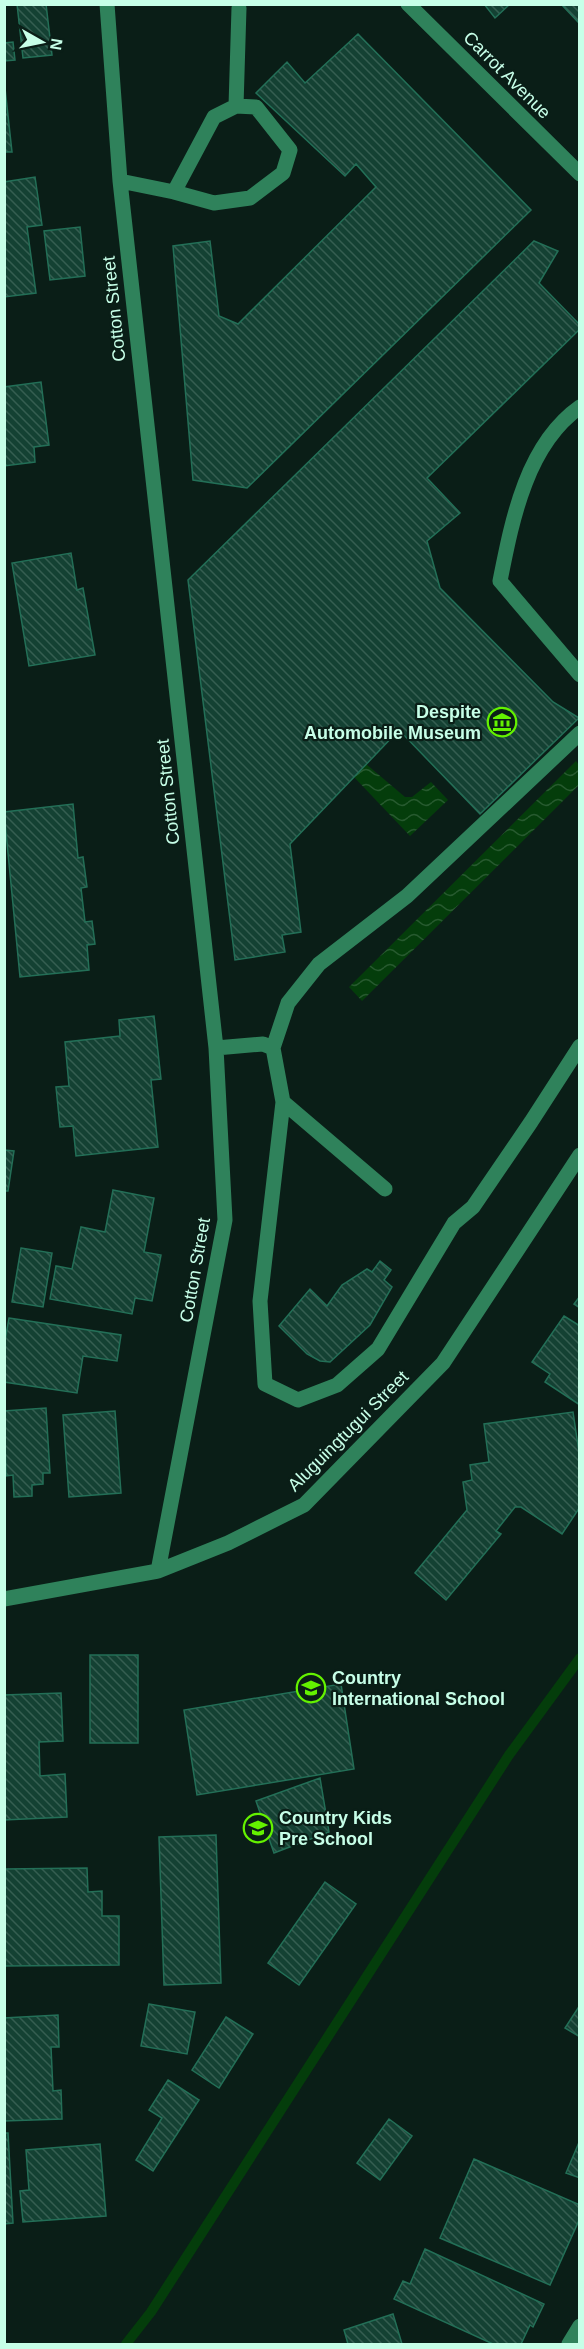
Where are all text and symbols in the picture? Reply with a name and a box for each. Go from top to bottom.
north arrow [12,12,72,72]
street label: Carrot Avenue [459,27,555,123]
text: N [47,37,66,51]
street label: Cotton Street [99,255,129,363]
place label: Despite Automobile Museum [304,702,481,743]
museum icon: Despite Automobile Museum [486,706,518,738]
street label: Cotton Street [153,738,183,846]
street label: Cotton Street [176,1216,214,1324]
street label: Aluguingtugui Street [284,1367,412,1495]
place label: Country International School [332,1668,505,1709]
school or university icon: Country International School [295,1672,327,1704]
place label: Country Kids Pre School [279,1808,392,1849]
school or university icon: Country Kids Pre School [242,1812,274,1844]

